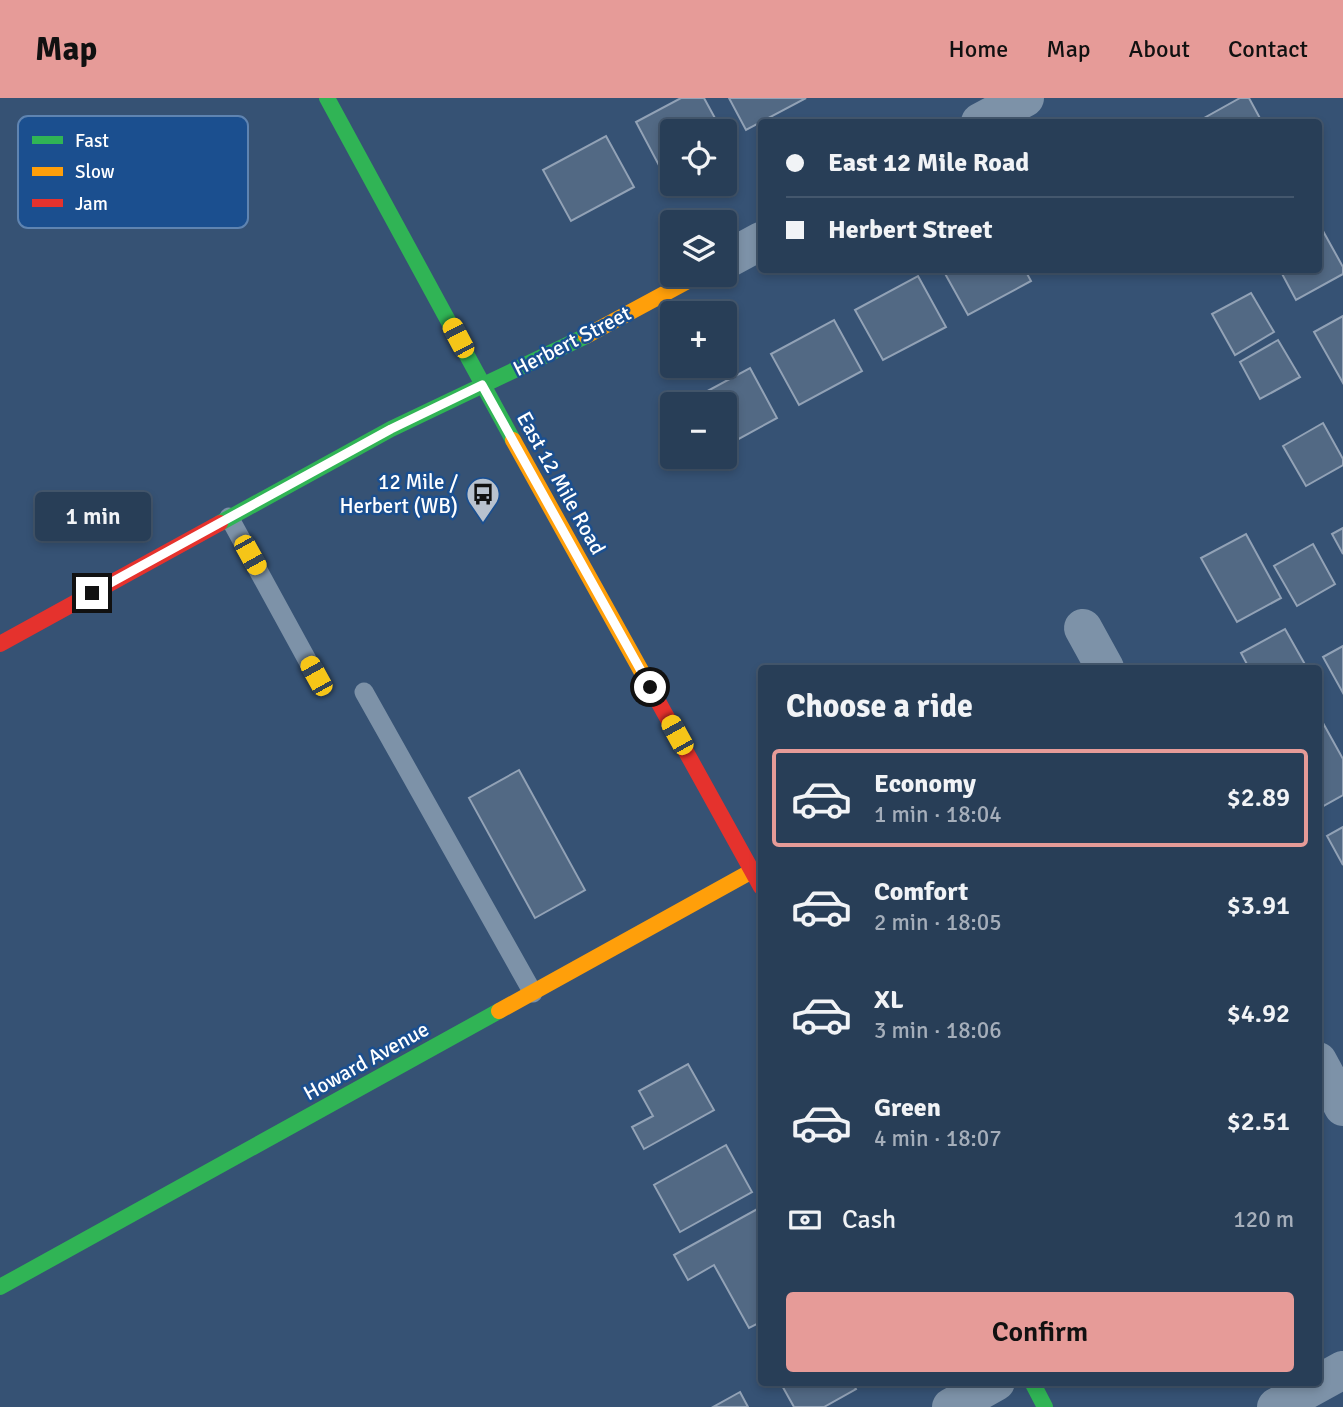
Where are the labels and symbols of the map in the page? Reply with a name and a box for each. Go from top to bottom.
legend [18,116,248,228]
text: Fast [75,129,109,153]
text: Slow [75,160,115,184]
text: Jam [75,192,108,216]
street label: Herbert Street [509,300,635,382]
car [439,315,478,361]
street label: East 12 Mile Road [511,407,611,559]
place label: 12 Mile / Herbert (WB) [339,469,458,519]
bus stop icon: 12 Mile / Herbert (WB) [464,475,502,524]
callout: 1 min [34,491,150,540]
car [231,532,270,578]
route end [76,577,108,609]
car [297,653,336,699]
route start [634,671,666,703]
car [658,712,697,758]
street label: Howard Avenue [299,1016,433,1106]

